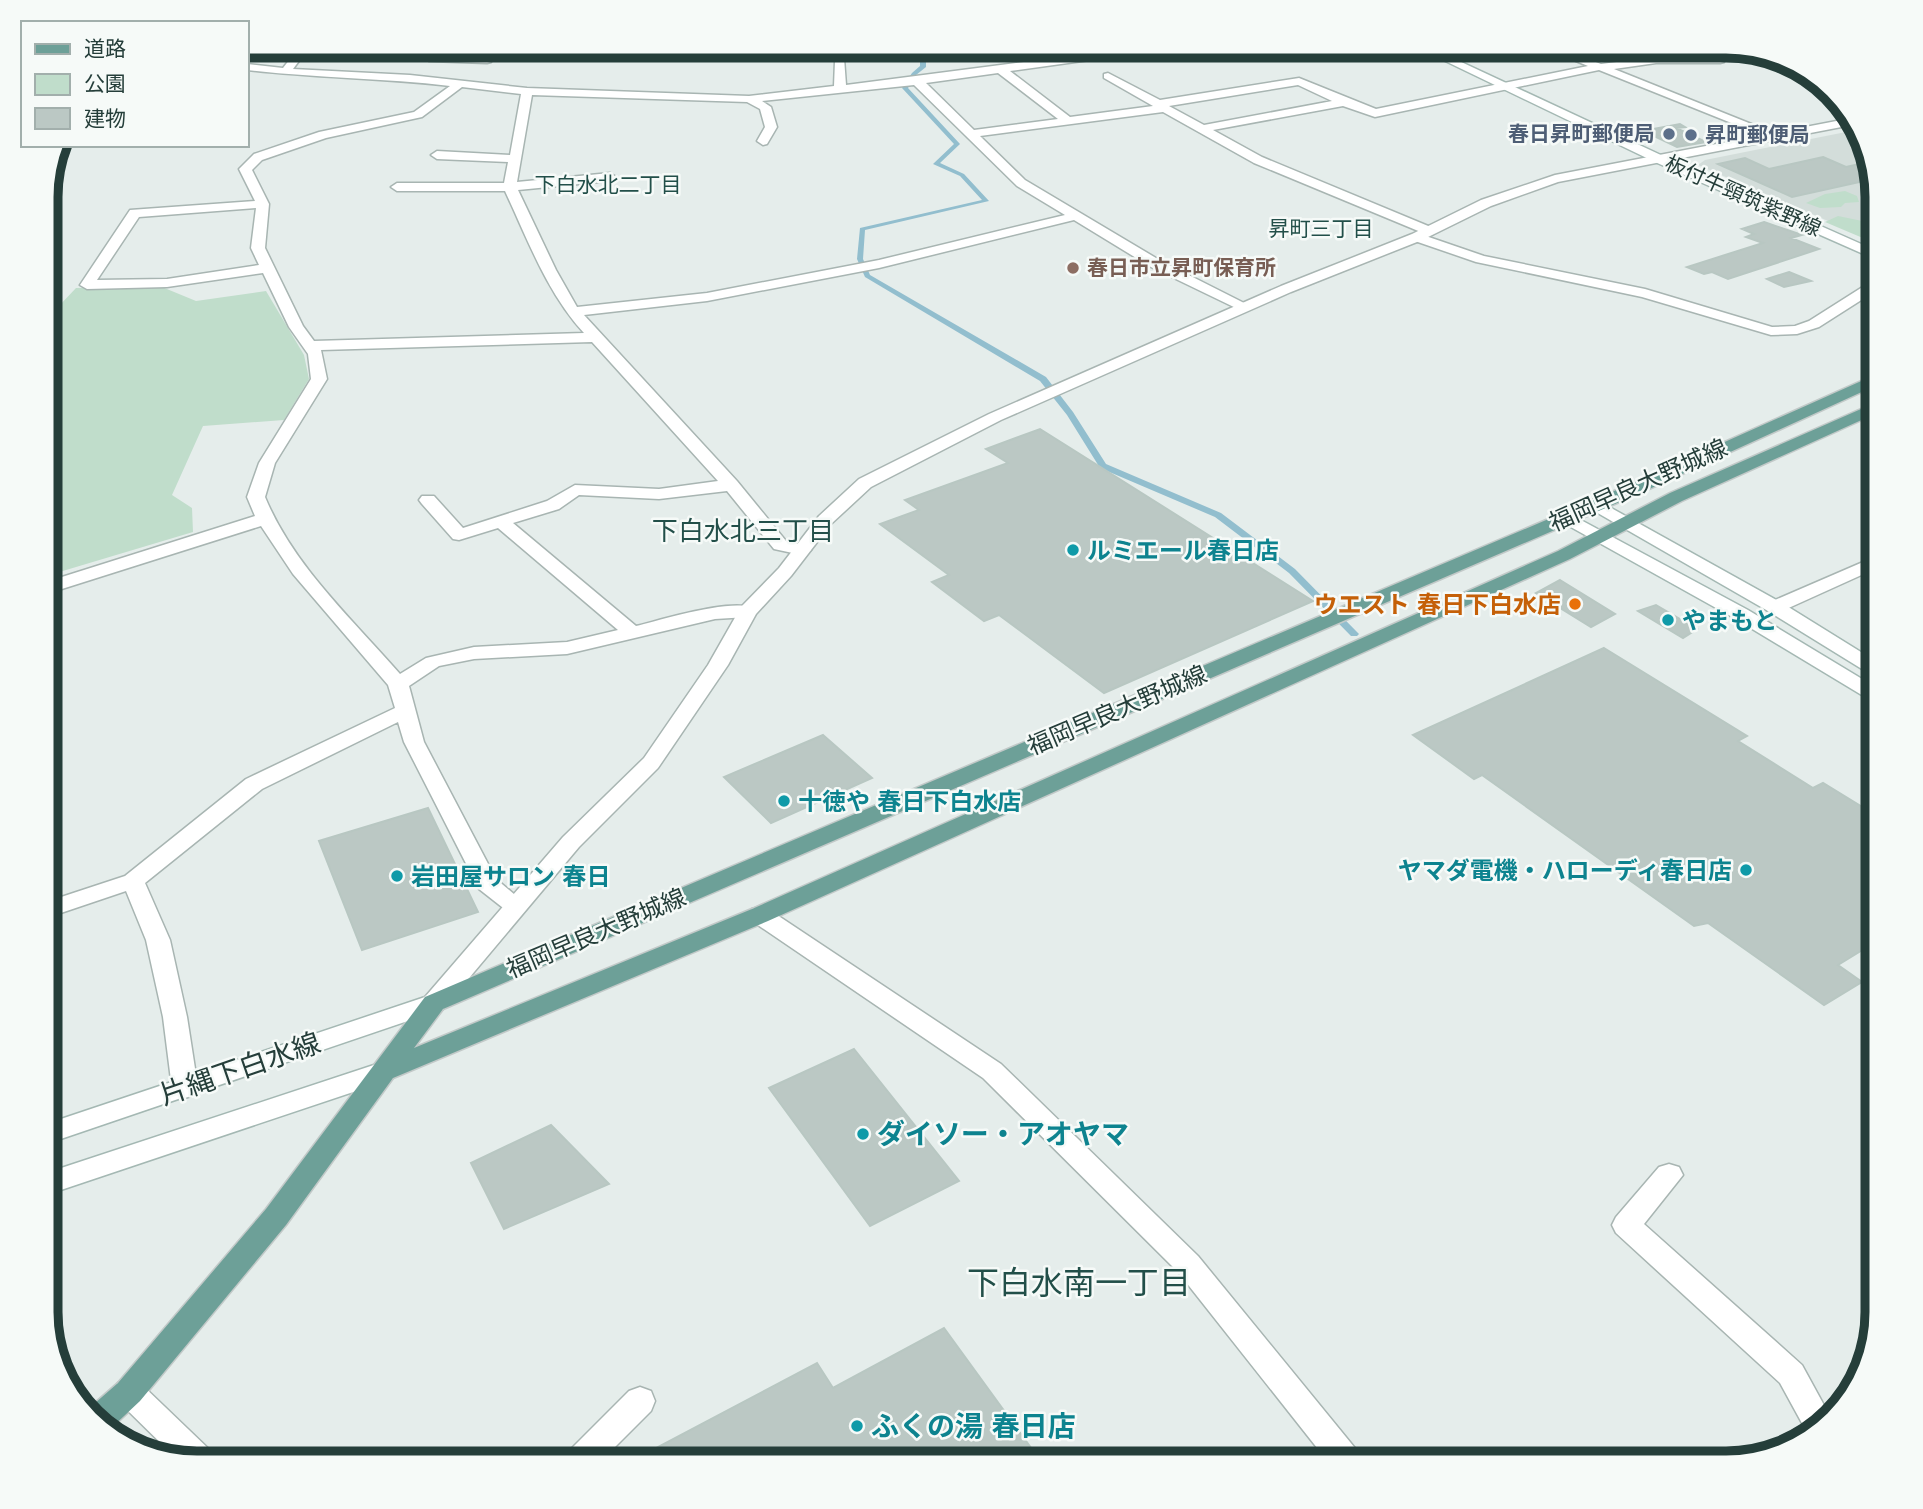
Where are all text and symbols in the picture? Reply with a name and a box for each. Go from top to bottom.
legend [21,21,248,147]
text: 道路 [84,34,126,64]
text: 公園 [84,69,126,99]
text: 建物 [84,104,126,134]
place label: 春日昇町郵便局 [1508,119,1655,149]
place label: 昇町郵便局 [1705,120,1810,150]
marker: 春日昇町郵便局 [1661,126,1677,142]
marker: 昇町郵便局 [1683,127,1699,143]
street label: 板付牛頸筑紫野線 [1660,148,1826,244]
district label: 下白水北二丁目 [535,170,682,200]
district label: 昇町三丁目 [1269,214,1374,244]
place label: 春日市立昇町保育所 [1087,253,1276,283]
marker: 春日市立昇町保育所 [1065,260,1081,276]
street label: 福岡早良大野城線 [1543,430,1733,540]
district label: 下白水北三丁目 [652,512,834,550]
place label: ルミエール春日店 [1087,533,1279,568]
marker: ルミエール春日店 [1065,542,1081,558]
place label: ウエスト 春日下白水店 [1314,587,1561,622]
marker: ウエスト 春日下白水店 [1567,596,1583,612]
place label: やまもと [1682,603,1778,638]
marker: やまもと [1660,612,1676,628]
street label: 福岡早良大野城線 [1022,656,1212,764]
place label: 十徳や 春日下白水店 [798,784,1021,819]
marker: 十徳や 春日下白水店 [776,793,792,809]
place label: ヤマダ電機・ハローディ春日店 [1398,853,1732,888]
place label: 岩田屋サロン 春日 [411,859,610,894]
marker: ヤマダ電機・ハローディ春日店 [1738,862,1754,878]
marker: 岩田屋サロン 春日 [389,868,405,884]
street label: 福岡早良大野城線 [501,879,691,987]
street label: 片縄下白水線 [154,1022,326,1116]
place label: ダイソー・アオヤマ [877,1114,1129,1155]
marker: ダイソー・アオヤマ [855,1126,871,1142]
district label: 下白水南一丁目 [967,1260,1191,1306]
place label: ふくの湯 春日店 [871,1406,1075,1447]
marker: ふくの湯 春日店 [849,1418,865,1434]

